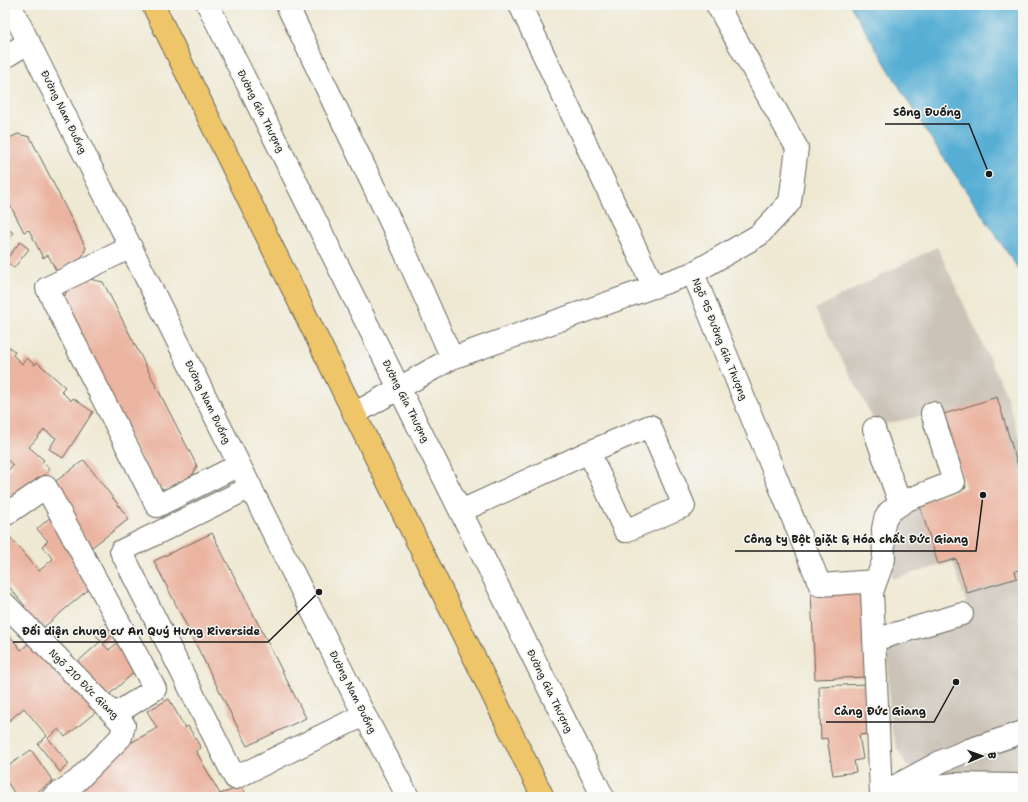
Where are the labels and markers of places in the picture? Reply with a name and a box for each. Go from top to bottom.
callout: Sông Đuống [885,101,969,124]
callout: Công ty Bột giặt & Hóa chất Đức Giang [735,528,976,551]
callout: Đối diện chung cư An Quý Hưng Riverside [13,619,268,642]
callout: Cảng Đức Giang [826,699,934,722]

